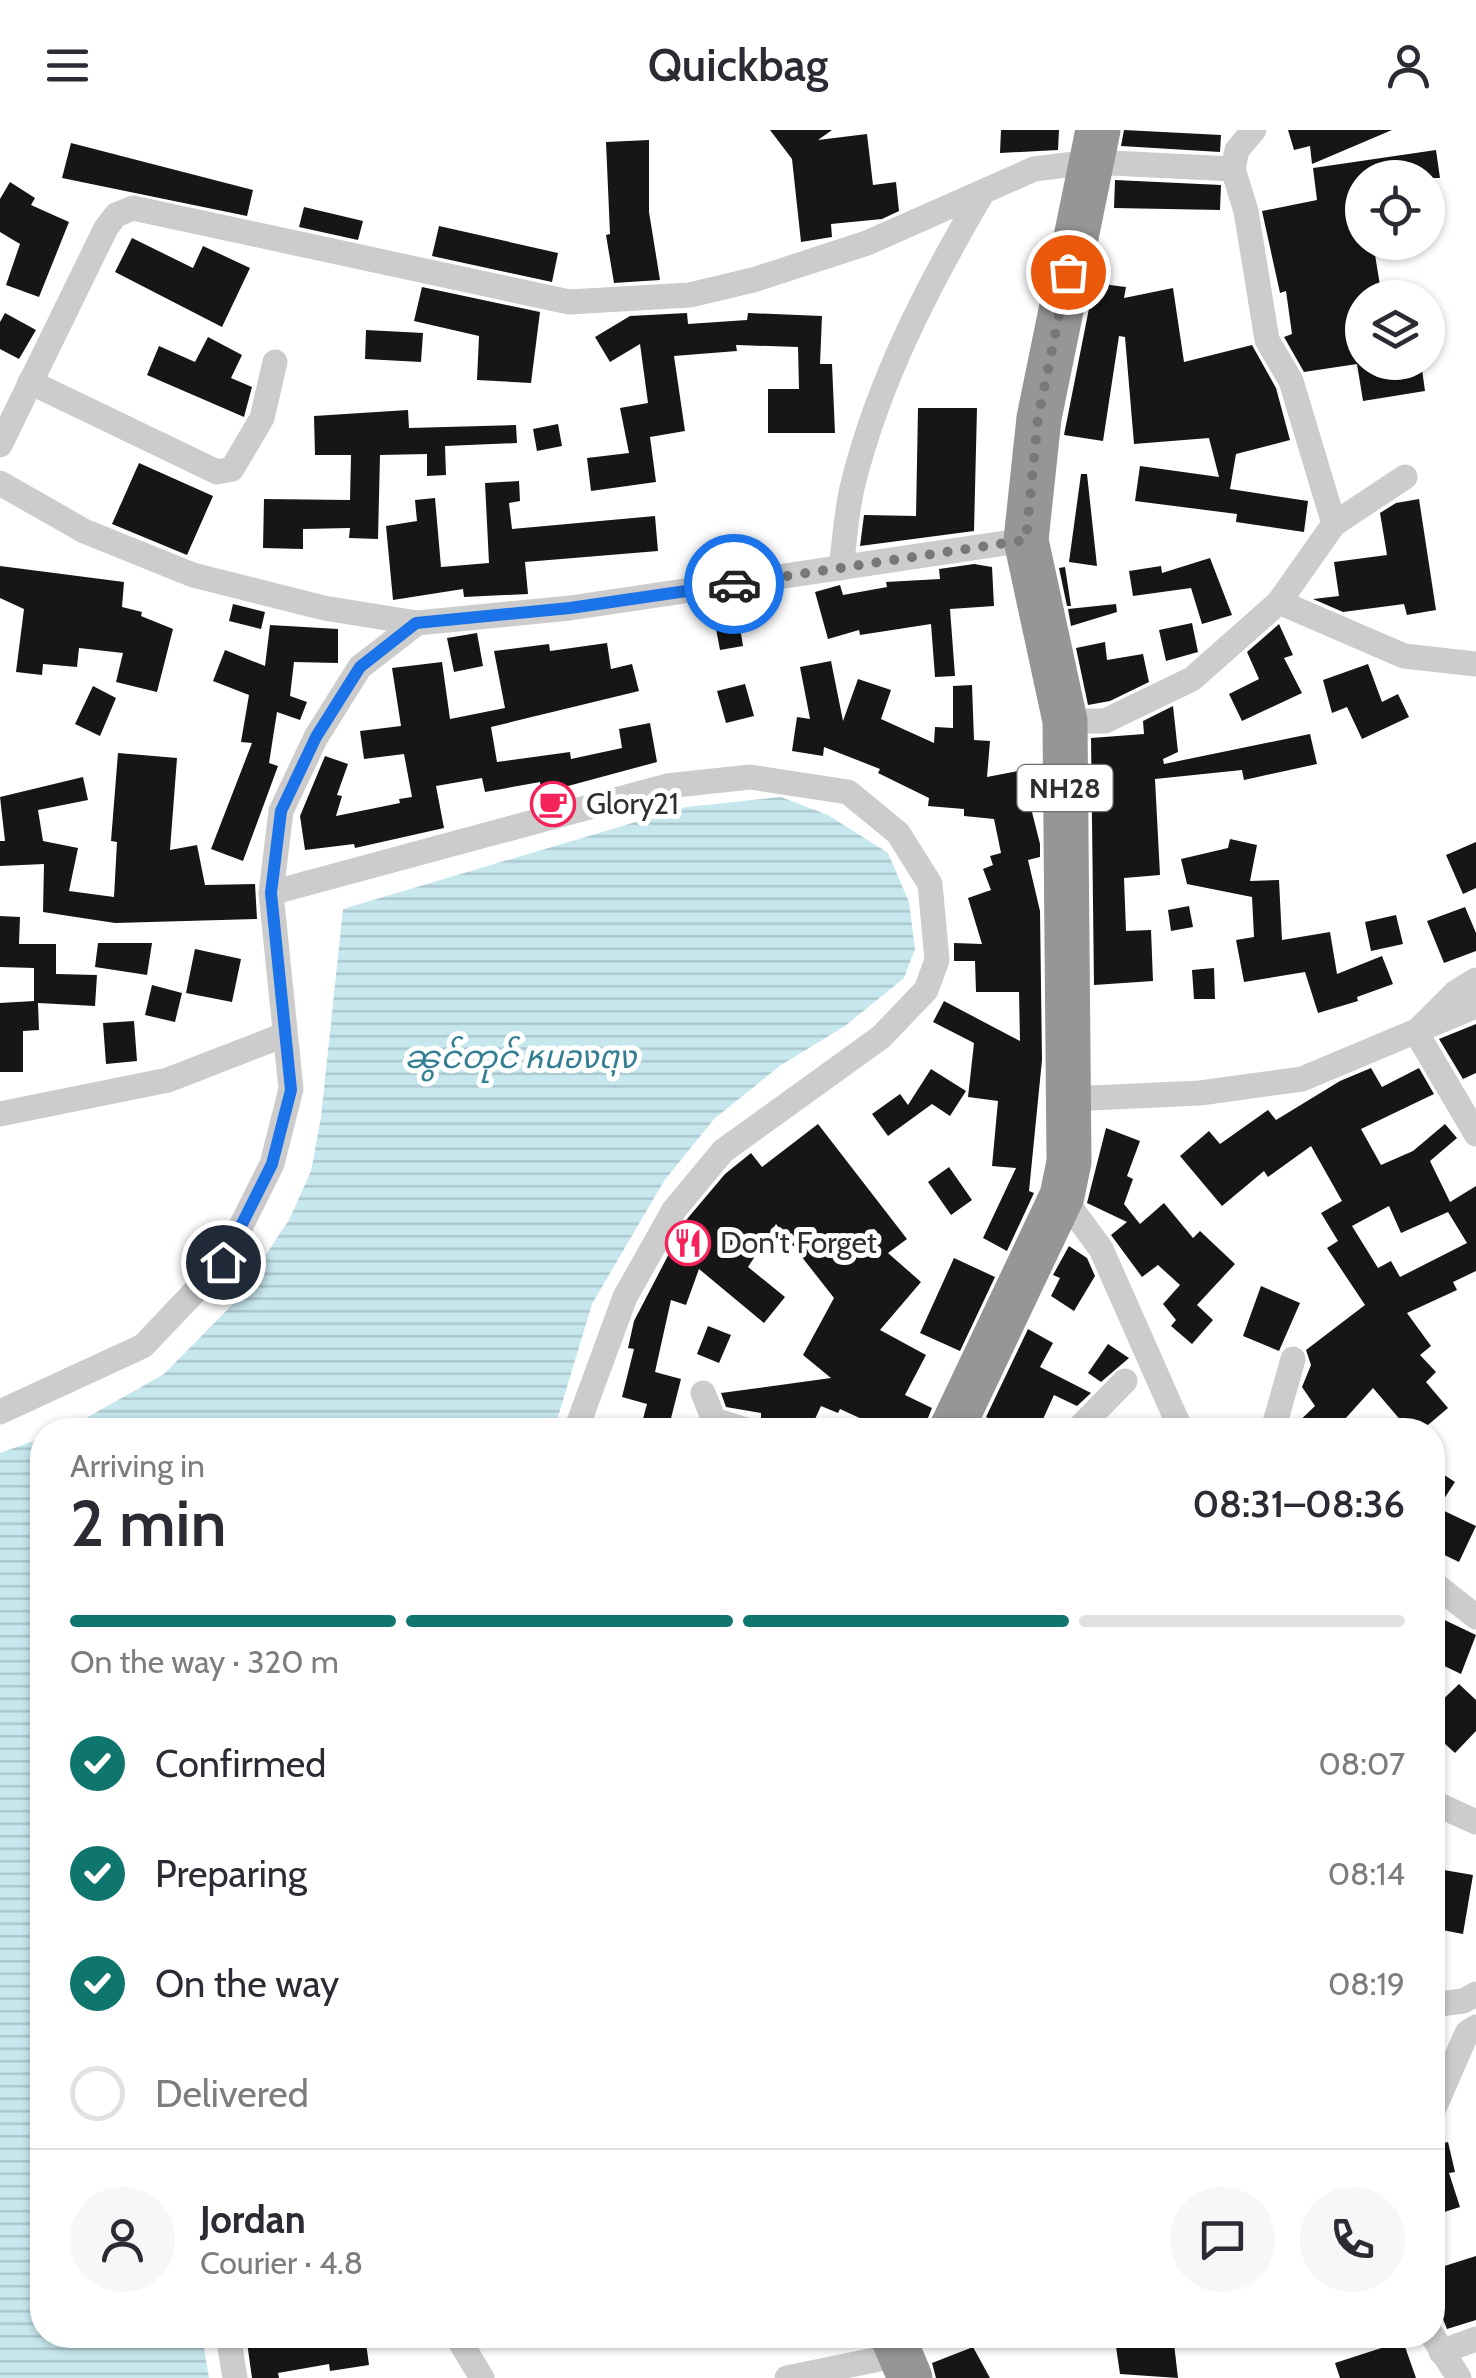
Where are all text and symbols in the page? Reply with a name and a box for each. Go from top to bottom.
icon: menu [40,38,95,93]
text: Quickbag [648,38,828,92]
icon: person [1381,38,1436,93]
map controls [1345,160,1445,380]
button: locate [1345,160,1445,260]
pin [1026,230,1111,315]
icon: bag [1041,245,1096,300]
button: layers [1345,280,1445,380]
courier [684,534,784,634]
icon: car [707,557,762,612]
road number: NH28 [1018,765,1112,811]
cafe icon: Glory21 [530,781,576,827]
place label: Glory21 [586,785,679,822]
water label: ၼွင်တုင် หนองตุง [404,1035,638,1083]
pin [181,1220,266,1305]
restaurant icon: Don't Forget [665,1220,711,1266]
place label: Don't Forget [720,1224,877,1261]
icon: home [196,1235,251,1290]
text: Arriving in [70,1446,205,1485]
text: 08:31–08:36 [1192,1480,1405,1527]
text: 2 min [70,1483,227,1562]
text: On the way · 320 m [70,1642,339,1681]
icon: check [70,1736,125,1791]
text: Confirmed [155,1740,326,1787]
text: 08:07 [1319,1744,1405,1783]
icon: check [70,1846,125,1901]
text: Preparing [155,1850,307,1897]
text: 08:14 [1328,1854,1405,1893]
icon: check [70,1956,125,2011]
text: On the way [155,1960,339,2007]
text: 08:19 [1328,1964,1405,2003]
text: Delivered [155,2070,309,2117]
button: person [70,2187,175,2292]
button: chat [1170,2187,1275,2292]
button: phone [1300,2187,1405,2292]
text: Jordan [200,2196,306,2243]
text: Courier · 4.8 [200,2243,363,2282]

